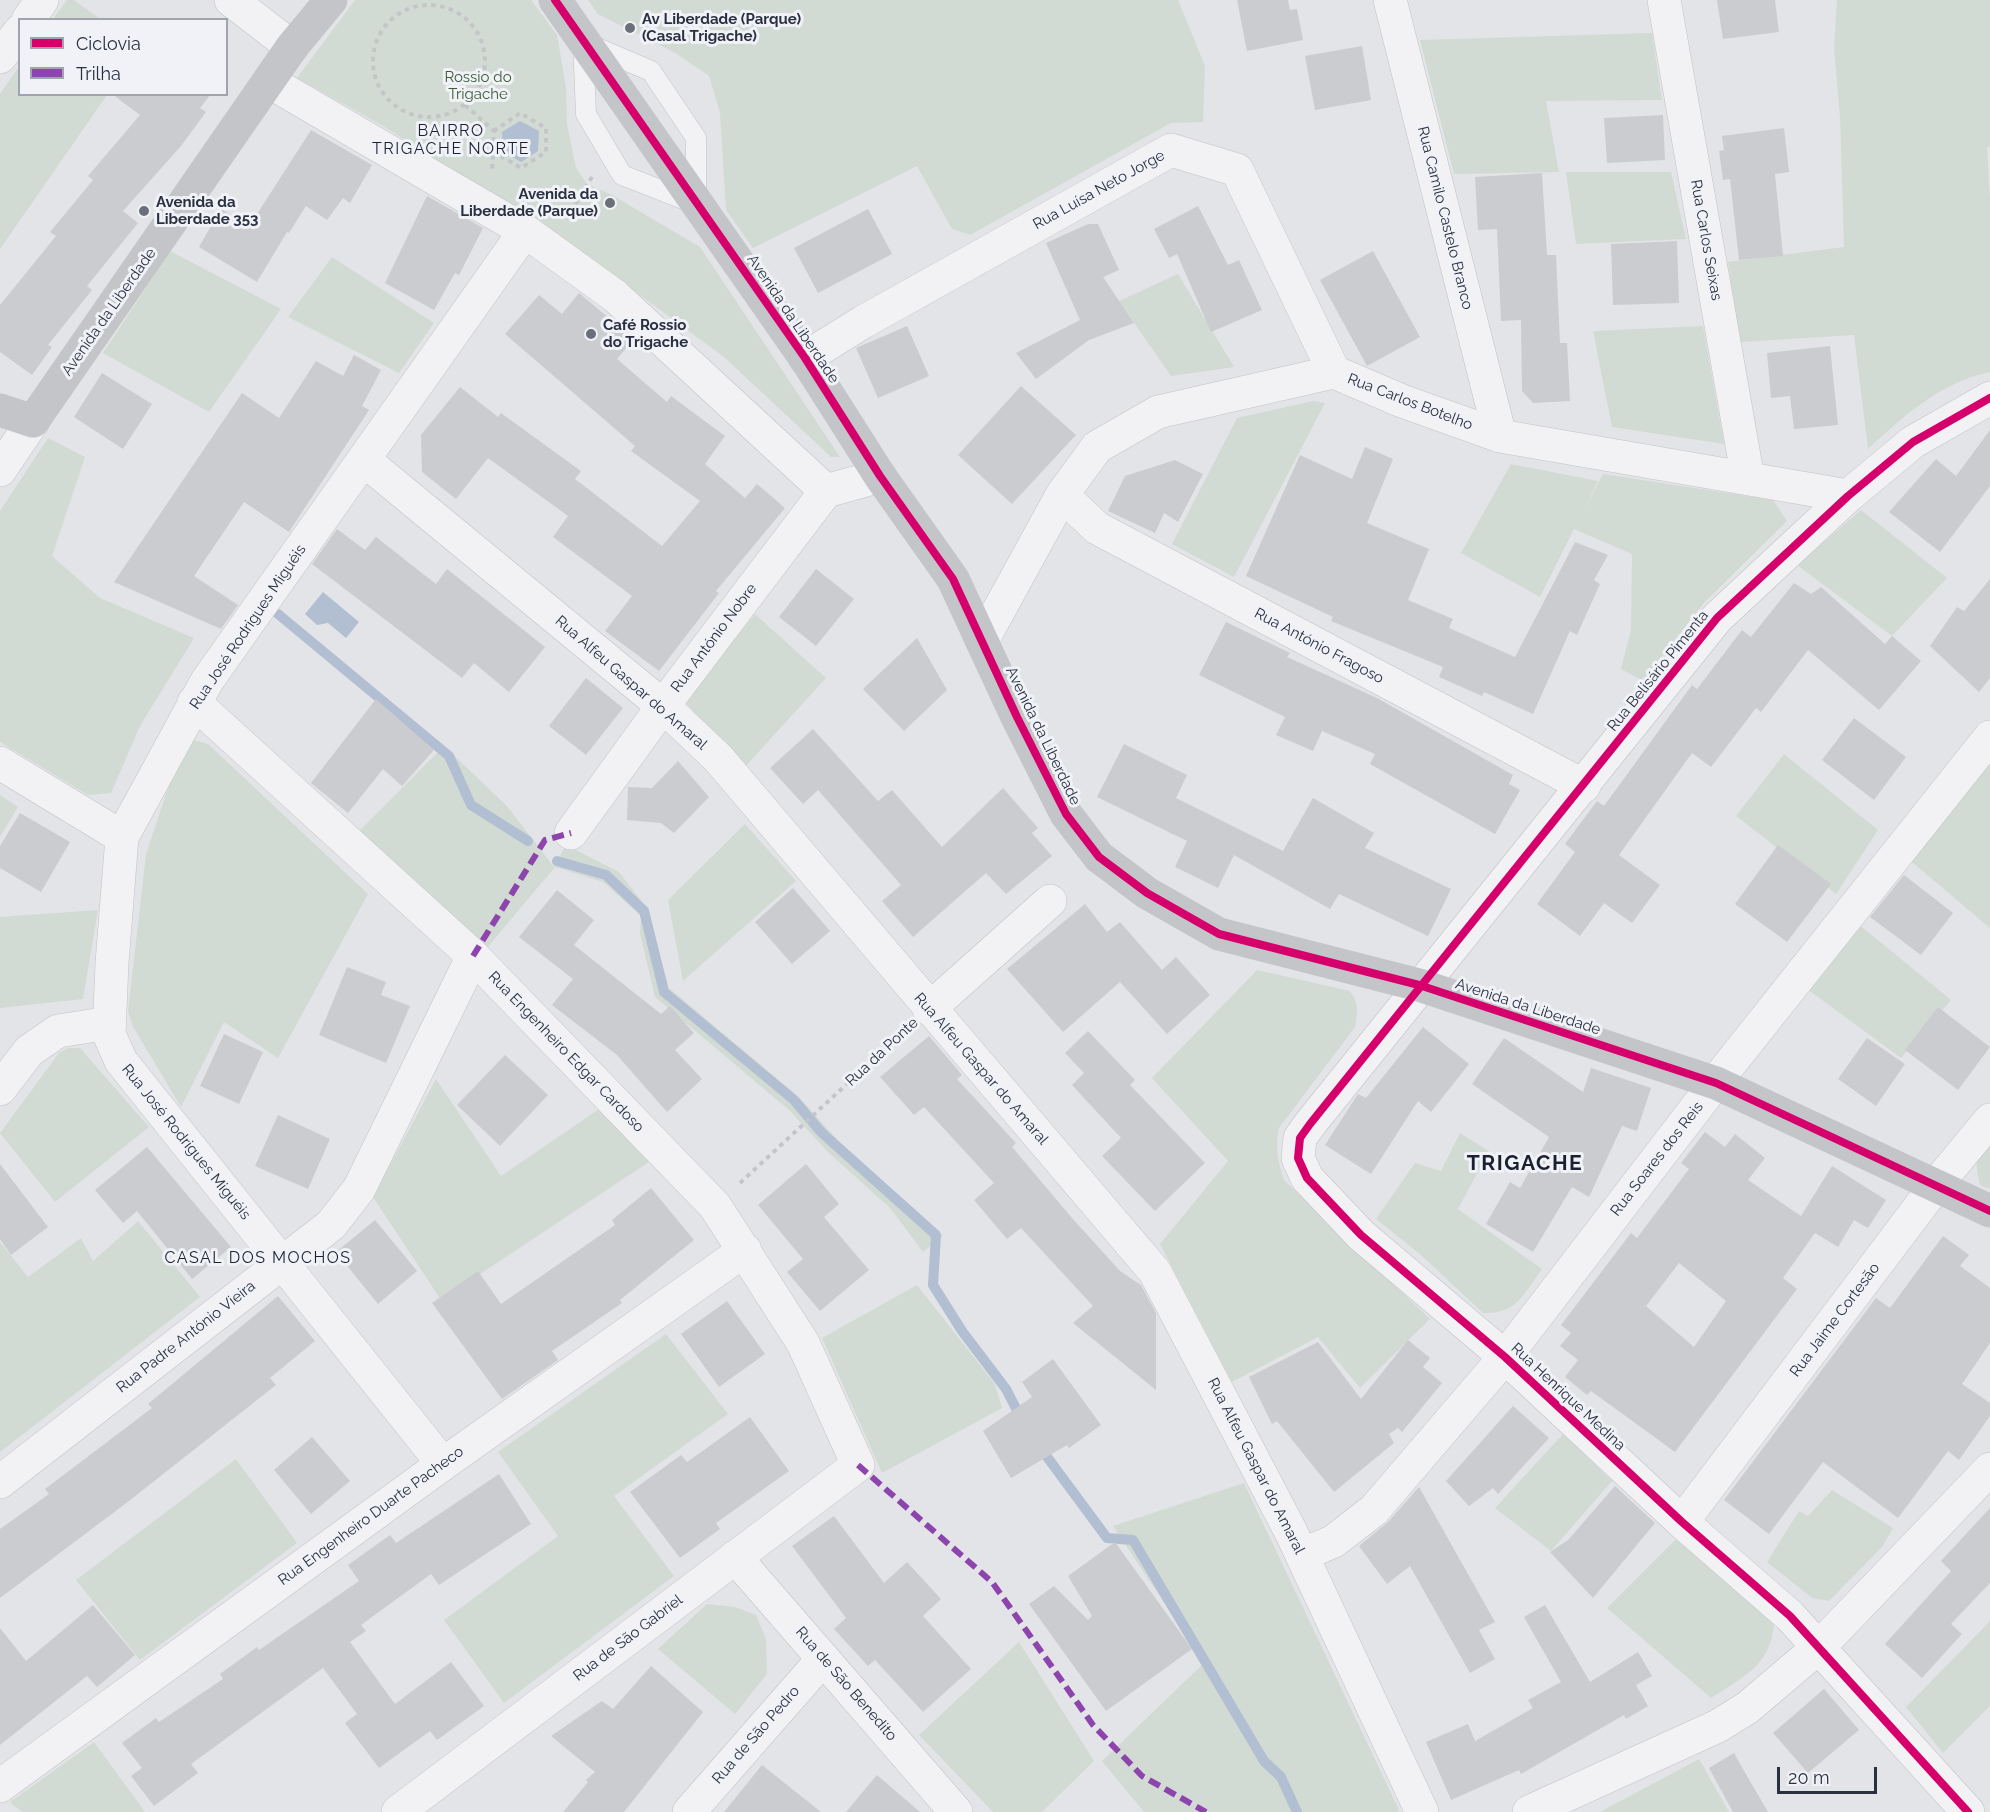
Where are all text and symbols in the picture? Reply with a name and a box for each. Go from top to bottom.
place label: Av Liberdade (Parque) (Casal Trigache) [642,10,801,45]
legend [18,18,228,96]
marker: Av Liberdade (Parque) (Casal Trigache) [623,21,637,35]
text: Ciclovia [76,33,141,54]
text: Trilha [76,63,121,84]
park label: Rossio do Trigache [444,68,512,103]
district label: BAIRRO TRIGACHE NORTE [372,121,530,159]
street label: Rua Camilo Castelo Branco [1413,124,1477,312]
street label: Rua Luísa Neto Jorge [1030,146,1168,234]
street label: Rua Carlos Seixas [1687,178,1725,302]
place label: Avenida da Liberdade (Parque) [460,185,598,220]
place label: Avenida da Liberdade 353 [156,193,258,228]
marker: Avenida da Liberdade (Parque) [603,196,617,210]
marker: Avenida da Liberdade 353 [137,204,151,218]
street label: Avenida da Liberdade [58,245,160,379]
street label: Avenida da Liberdade [743,251,843,387]
place label: Café Rossio do Trigache [603,316,688,351]
marker: Café Rossio do Trigache [584,327,598,341]
street label: Rua Carlos Botelho [1345,370,1475,434]
street label: Rua José Rodrigues Miguéis [186,541,310,713]
street label: Rua António Nobre [667,580,761,696]
street label: Rua António Fragoso [1251,604,1387,688]
street label: Rua Belisário Pimenta [1604,607,1712,735]
street label: Rua Alfeu Gaspar do Amaral [551,612,711,754]
street label: Avenida da Liberdade [1002,664,1084,808]
street label: Rua Engenheiro Edgar Cardoso [484,968,648,1136]
street label: Avenida da Liberdade [1453,975,1603,1039]
street label: Rua Alfeu Gaspar do Amaral [910,989,1052,1149]
street label: Rua da Ponte [842,1014,922,1090]
street label: Rua José Rodrigues Miguéis [118,1061,254,1223]
street label: Rua Soares dos Reis [1607,1098,1707,1220]
district label: TRIGACHE [1467,1151,1583,1177]
district label: CASAL DOS MOCHOS [165,1248,351,1268]
street label: Rua Jaime Cortesão [1786,1259,1884,1381]
street label: Rua Padre António Vieira [113,1277,259,1397]
street label: Rua Henrique Medina [1507,1339,1629,1455]
street label: Rua Alfeu Gaspar do Amaral [1204,1375,1308,1557]
street label: Rua Engenheiro Duarte Pacheco [275,1443,467,1589]
street label: Rua de São Gabriel [570,1591,686,1685]
street label: Rua de São Benedito [792,1623,900,1745]
street label: Rua de São Pedro [709,1682,803,1788]
scale bar [1780,1755,1880,1793]
text: 20 m [1788,1767,1830,1788]

